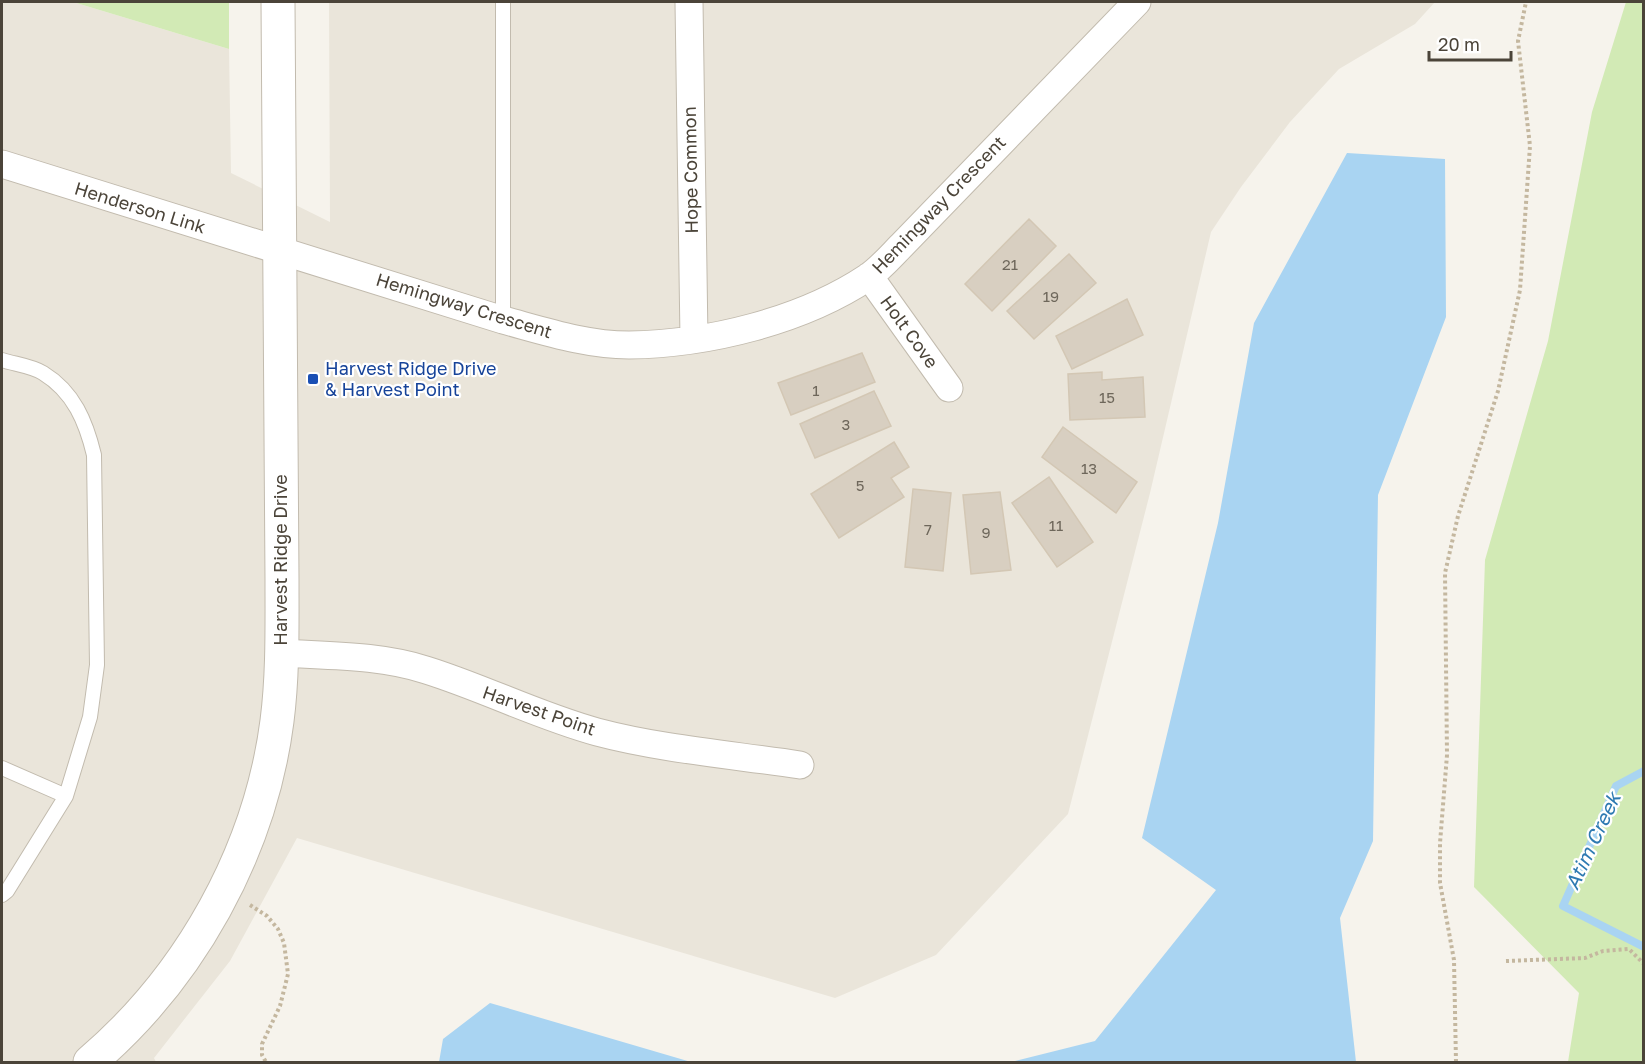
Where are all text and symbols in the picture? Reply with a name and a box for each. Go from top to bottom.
scale bar [1429,24,1512,62]
text: 20 m [1438,33,1480,55]
street label: Hope Common [678,106,702,234]
street label: Hemingway Crescent [867,131,1010,278]
street label: Henderson Link [72,177,209,237]
house number: 21 [1002,255,1018,273]
street label: Hemingway Crescent [374,268,555,342]
house number: 19 [1043,287,1059,305]
street label: Holt Cove [876,291,944,372]
place label: Harvest Ridge Drive & Harvest Point [325,357,497,400]
marker: Harvest Ridge Drive & Harvest Point [306,372,320,386]
house number: 1 [812,381,820,399]
house number: 15 [1099,388,1115,406]
house number: 3 [842,415,850,433]
house number: 13 [1081,459,1097,477]
street label: Harvest Ridge Drive [269,474,291,646]
house number: 5 [856,476,864,494]
house number: 11 [1049,516,1063,534]
house number: 7 [924,520,932,538]
house number: 9 [981,523,991,541]
street label: Harvest Point [480,680,599,740]
water label: Atim Creek [1559,786,1626,893]

